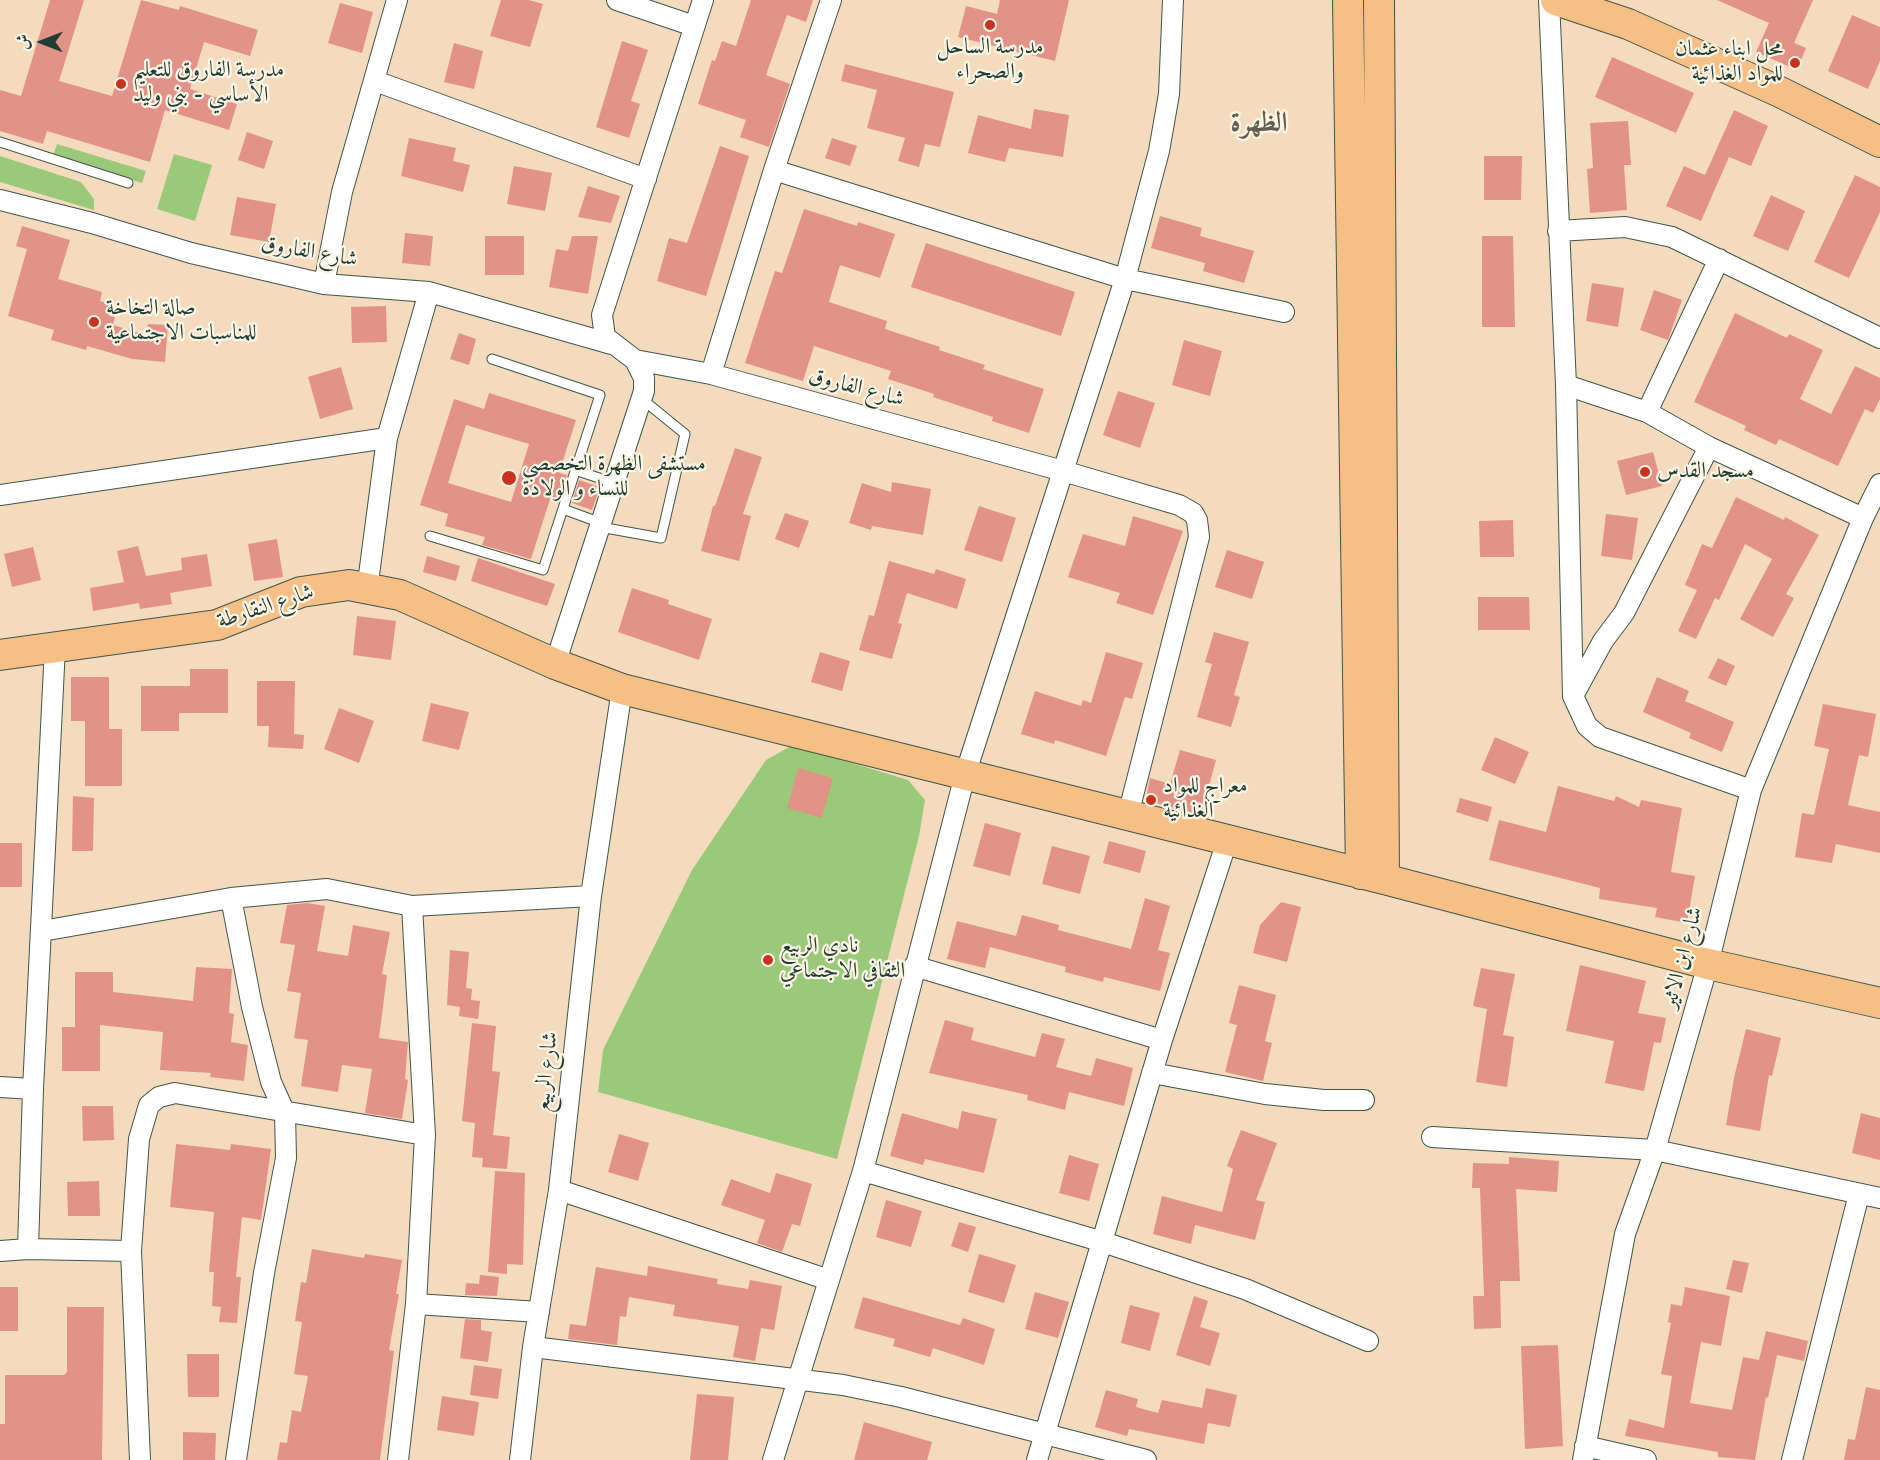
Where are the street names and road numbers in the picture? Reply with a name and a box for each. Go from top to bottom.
street label: شارع الفاروق [259,232,359,274]
street label: شارع الفاروق [805,364,907,414]
street label: شارع النقارطة [214,580,318,636]
street label: شارع ابن الاثير [1658,904,1710,1012]
street label: شارع الربيع [531,1030,565,1114]

